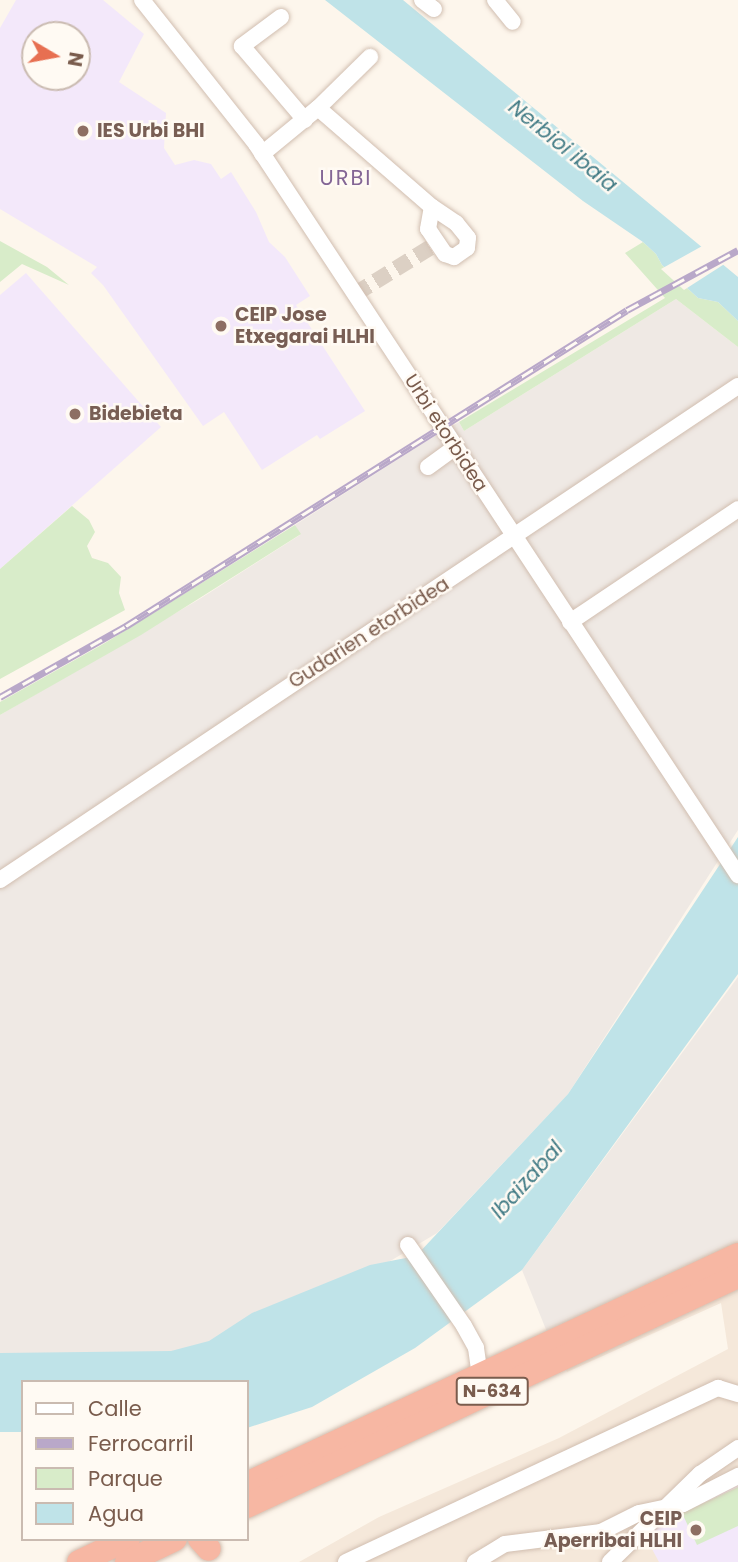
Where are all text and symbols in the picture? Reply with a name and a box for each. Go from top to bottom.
north arrow [21,21,91,91]
text: N [61,50,90,69]
water label: Nerbioi ibaia [503,94,623,198]
place label: IES Urbi BHI [97,120,205,142]
marker: IES Urbi BHI [75,123,91,139]
district label: URBI [320,165,372,191]
place label: CEIP Jose Etxegarai HLHI [235,304,375,348]
marker: CEIP Jose Etxegarai HLHI [213,318,229,334]
street label: Urbi etorbidea [400,370,492,496]
place label: Bidebieta [89,403,183,425]
marker: Bidebieta [67,406,83,422]
street label: Gudarien etorbidea [285,573,453,693]
water label: Ibaizabal [486,1136,568,1224]
road number: N-634 [455,1376,529,1406]
legend [21,1380,248,1541]
text: Calle [88,1394,142,1423]
text: Ferrocarril [88,1429,194,1458]
text: Parque [88,1464,163,1493]
text: Agua [88,1499,144,1528]
place label: CEIP Aperribai HLHI [544,1508,682,1552]
marker: CEIP Aperribai HLHI [688,1522,704,1538]

